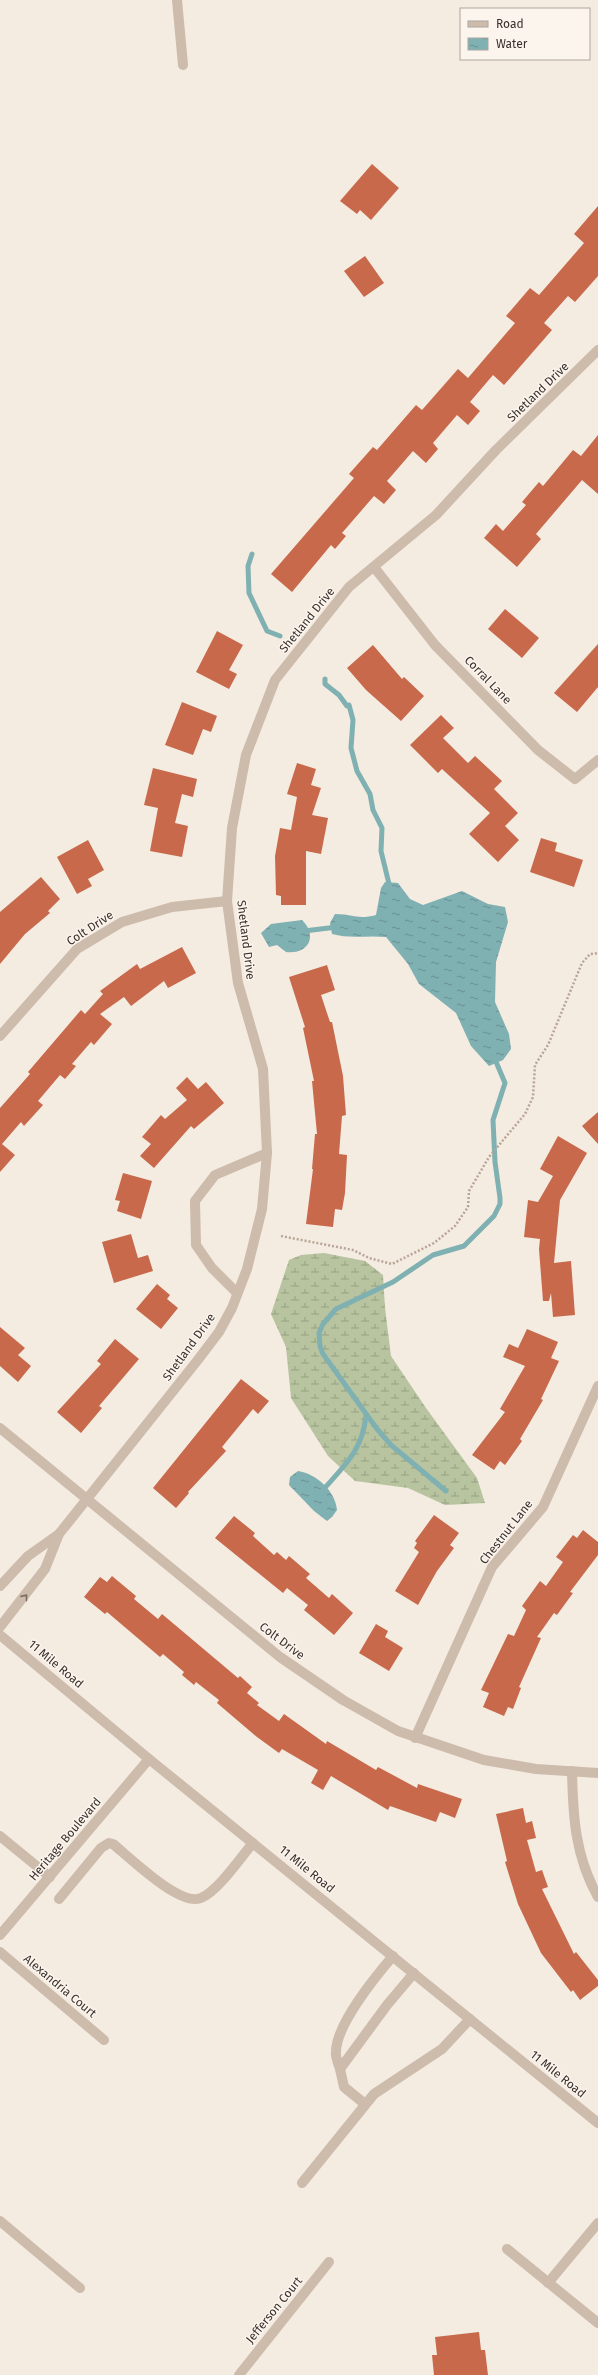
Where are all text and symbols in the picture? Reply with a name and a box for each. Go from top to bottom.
legend [460,8,590,60]
text: Road [496,17,524,31]
text: Water [496,37,528,51]
street label: Shetland Drive [504,359,572,425]
street label: Shetland Drive [276,585,338,655]
street label: Corral Lane [462,653,514,707]
street label: Shetland Drive [234,900,258,980]
street label: Colt Drive [64,908,116,948]
street label: Shetland Drive [160,1311,218,1383]
street label: Chestnut Lane [477,1497,535,1567]
one-way arrow [20,1594,27,1602]
street label: Colt Drive [257,1620,307,1662]
street label: 11 Mile Road [26,1637,86,1691]
street label: Heritage Boulevard [26,1795,104,1883]
street label: 11 Mile Road [277,1842,337,1896]
street label: Alexandria Court [21,1952,100,2021]
street label: 11 Mile Road [528,2047,588,2101]
street label: Jefferson Court [243,2273,305,2346]

